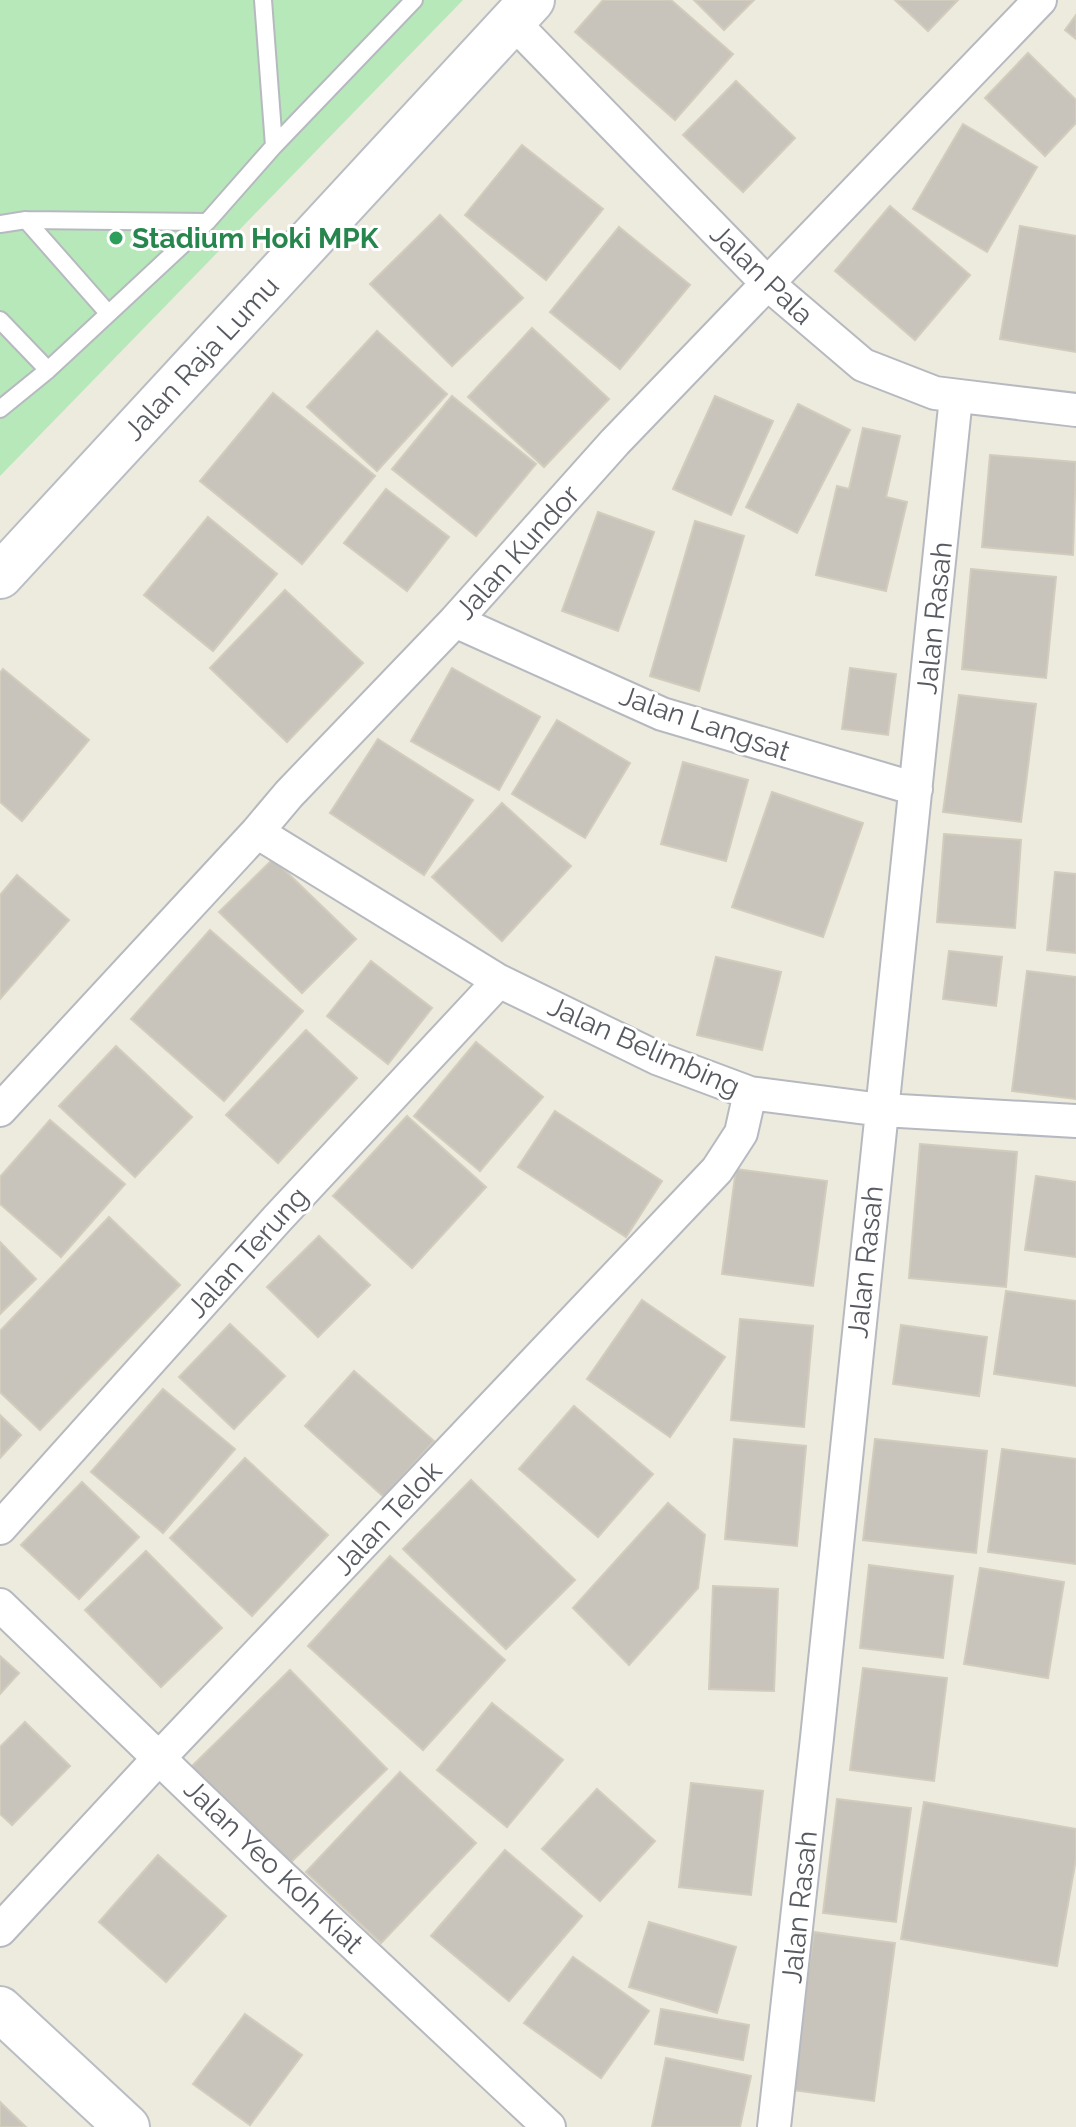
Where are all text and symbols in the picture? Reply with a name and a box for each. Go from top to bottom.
street label: Jalan Pala [703,217,820,331]
place label: Stadium Hoki MPK [132,222,380,255]
marker: Stadium Hoki MPK [107,229,125,247]
street label: Jalan Raja Lumu [117,270,286,447]
street label: Jalan Kundor [449,478,586,626]
street label: Jalan Rasah [910,540,959,696]
street label: Jalan Langsat [615,679,795,768]
street label: Jalan Belimbing [543,989,745,1104]
street label: Jalan Terung [180,1180,315,1324]
street label: Jalan Rasah [841,1184,890,1340]
street label: Jalan Telok [326,1454,448,1582]
street label: Jalan Yeo Koh Kiat [177,1773,370,1961]
street label: Jalan Rasah [775,1829,824,1985]

